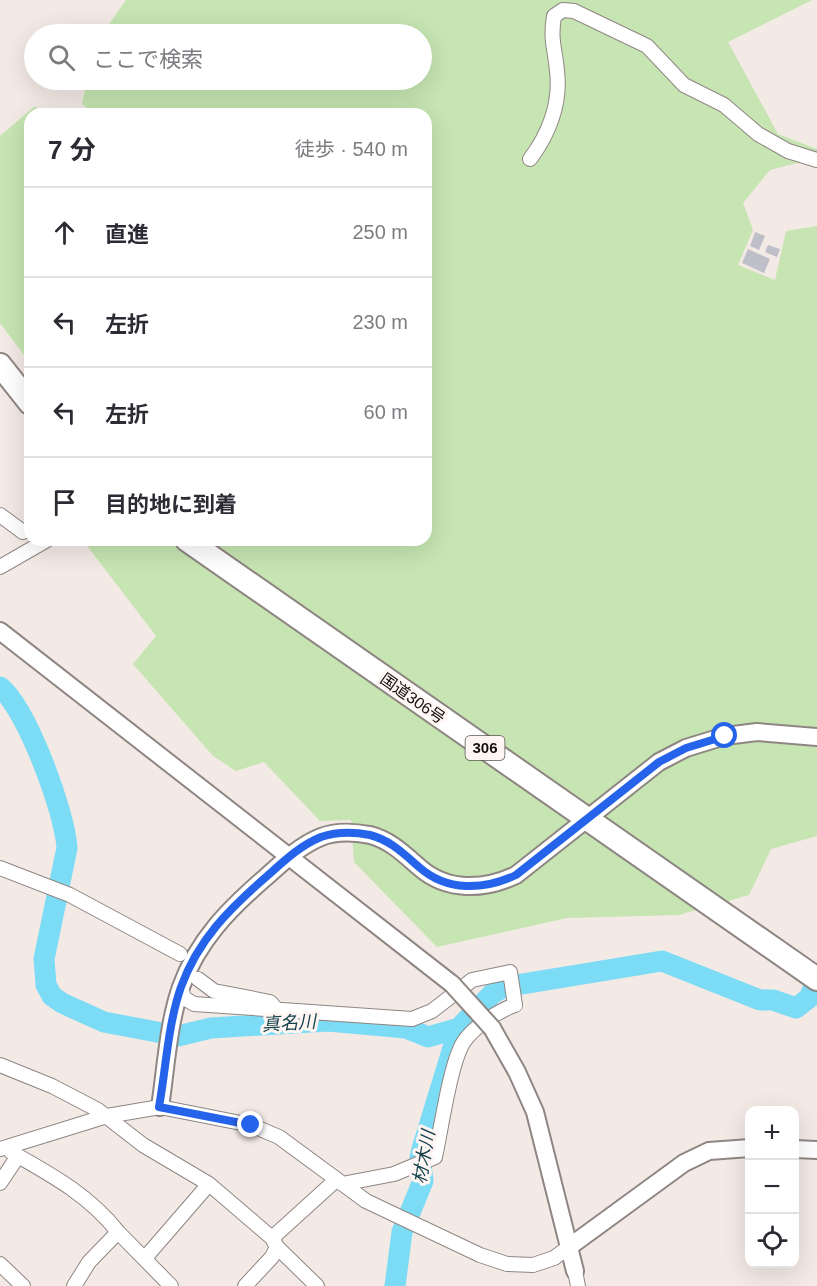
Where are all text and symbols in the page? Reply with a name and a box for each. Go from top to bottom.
search box [24,24,432,90]
icon: search [45,41,78,74]
text: ここで検索 [93,47,203,72]
text: 7 分 [48,135,96,165]
text: 徒歩 · 540 m [295,138,408,160]
icon: ahead [48,216,81,249]
text: 250 m [352,221,408,243]
text: 直進 [105,222,149,247]
icon: left [48,306,81,339]
text: 230 m [352,311,408,333]
text: 左折 [105,312,149,337]
icon: left [48,396,81,429]
text: 60 m [364,401,408,423]
text: 左折 [105,402,149,427]
icon: arrive [48,486,81,519]
text: 目的地に到着 [105,492,237,517]
street label: 国道306号 [377,670,448,727]
route start [711,722,737,748]
road number: 306 [466,736,504,760]
water label: 真名川 [262,1011,318,1034]
map controls [745,1106,799,1268]
button: + [745,1106,799,1160]
route end [237,1111,263,1137]
water label: 材木川 [409,1127,439,1185]
button: − [745,1160,799,1214]
button: locate [745,1214,799,1268]

